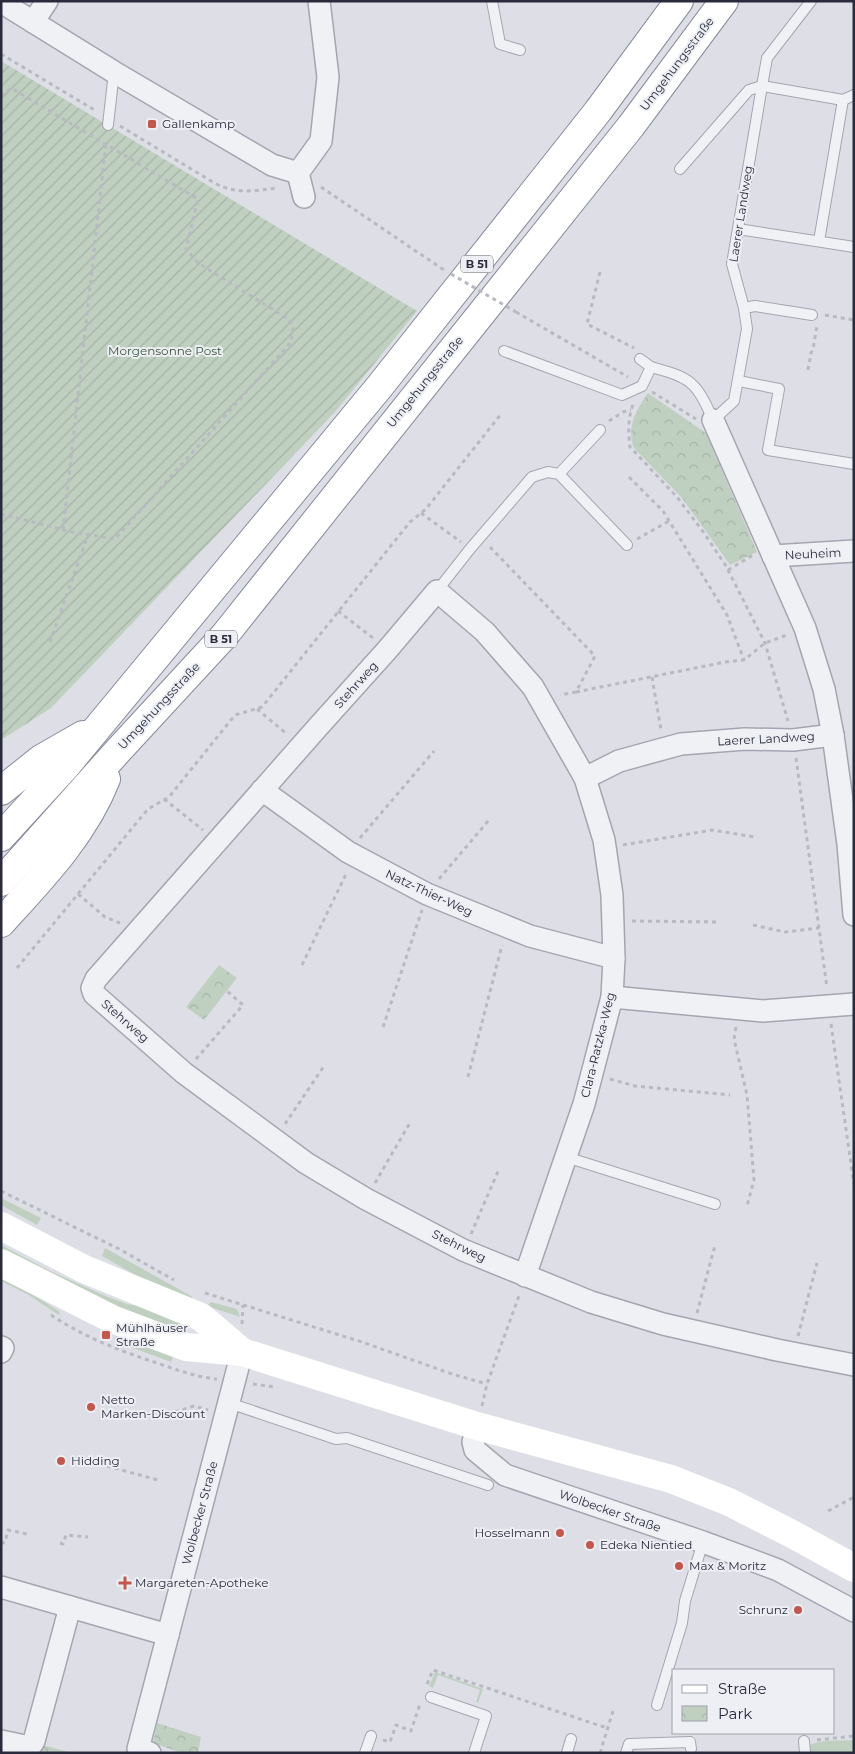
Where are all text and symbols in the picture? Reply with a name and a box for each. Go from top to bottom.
street label: Umgehungsstraße [636,14,717,114]
place label: Gallenkamp [162,116,235,131]
marker: Gallenkamp [146,118,158,130]
street label: Laerer Landweg [725,165,756,263]
road number: B 51 [461,255,493,272]
street label: Umgehungsstraße [383,333,466,430]
park label: Morgensonne Post [108,343,222,358]
street label: Neuheim [784,545,842,562]
road number: B 51 [205,630,237,648]
street label: Stehrweg [331,658,381,711]
street label: Umgehungsstraße [114,659,203,752]
street label: Laerer Landweg [717,728,815,749]
street label: Natz-Thier-Weg [383,866,475,919]
street label: Clara-Ratzka-Weg [577,991,618,1099]
street label: Stehrweg [98,996,152,1045]
street label: Stehrweg [430,1226,489,1265]
place label: Mühlhäuser Straße [116,1320,188,1349]
marker: Mühlhäuser Straße [100,1329,112,1341]
place label: Netto Marken-Discount [101,1392,205,1421]
marker: Netto Marken-Discount [85,1401,97,1413]
place label: Hidding [71,1453,120,1468]
marker: Hidding [55,1455,67,1467]
street label: Wolbecker Straße [178,1459,221,1566]
street label: Wolbecker Straße [557,1486,663,1535]
place label: Hosselmann [474,1525,550,1540]
marker: Hosselmann [554,1527,566,1539]
place label: Edeka Nientied [600,1537,692,1552]
marker: Edeka Nientied [584,1539,596,1551]
place label: Max & Moritz [689,1558,766,1573]
marker: Max & Moritz [673,1560,685,1572]
place label: Margareten-Apotheke [135,1575,268,1590]
marker: Margareten-Apotheke [119,1577,131,1589]
place label: Schrunz [739,1602,788,1617]
marker: Schrunz [792,1604,804,1616]
legend [672,1669,835,1734]
text: Straße [718,1679,767,1698]
text: Park [718,1704,752,1723]

